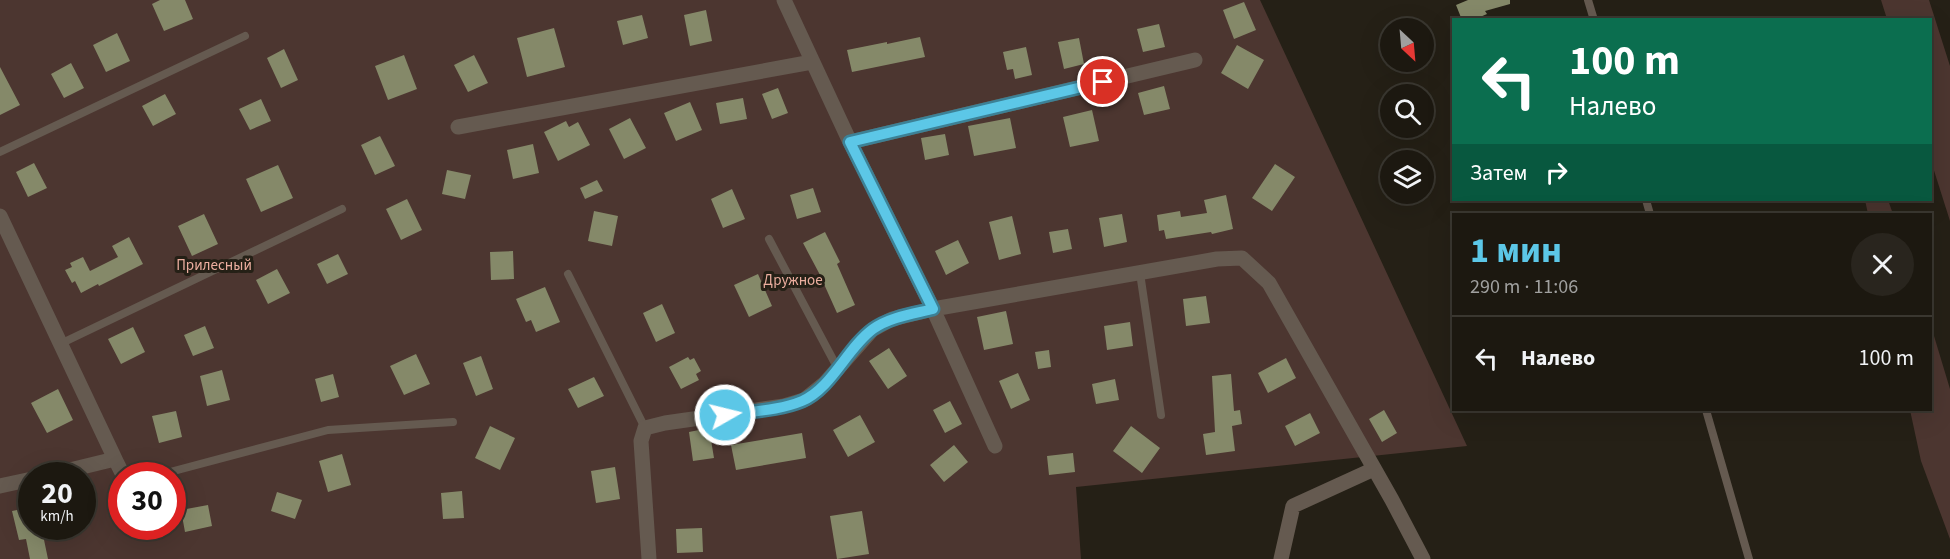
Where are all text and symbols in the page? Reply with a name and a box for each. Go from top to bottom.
north arrow [1380,18,1434,72]
map controls [1380,18,1434,204]
text: 100 m [1569,31,1680,91]
icon: left [1470,42,1548,120]
pin [1077,56,1128,107]
icon: arrive [1086,65,1119,98]
button: search [1380,84,1434,138]
text: Налево [1569,87,1656,126]
button: layers [1380,150,1434,204]
icon: right [1540,156,1573,189]
text: Затем [1470,157,1528,189]
text: 1 мин [1470,225,1562,276]
button: close [1851,233,1914,296]
park label: Прилесный [176,255,252,276]
park label: Дружное [763,270,823,291]
text: 290 m · 11:06 [1470,273,1578,301]
icon: left [1470,342,1503,375]
text: Налево [1521,342,1595,374]
text: 100 m [1859,342,1914,374]
position arrow [693,383,757,447]
speed limit sign: 30 [108,462,186,540]
text: 20 [41,472,73,515]
text: km/h [40,506,74,527]

